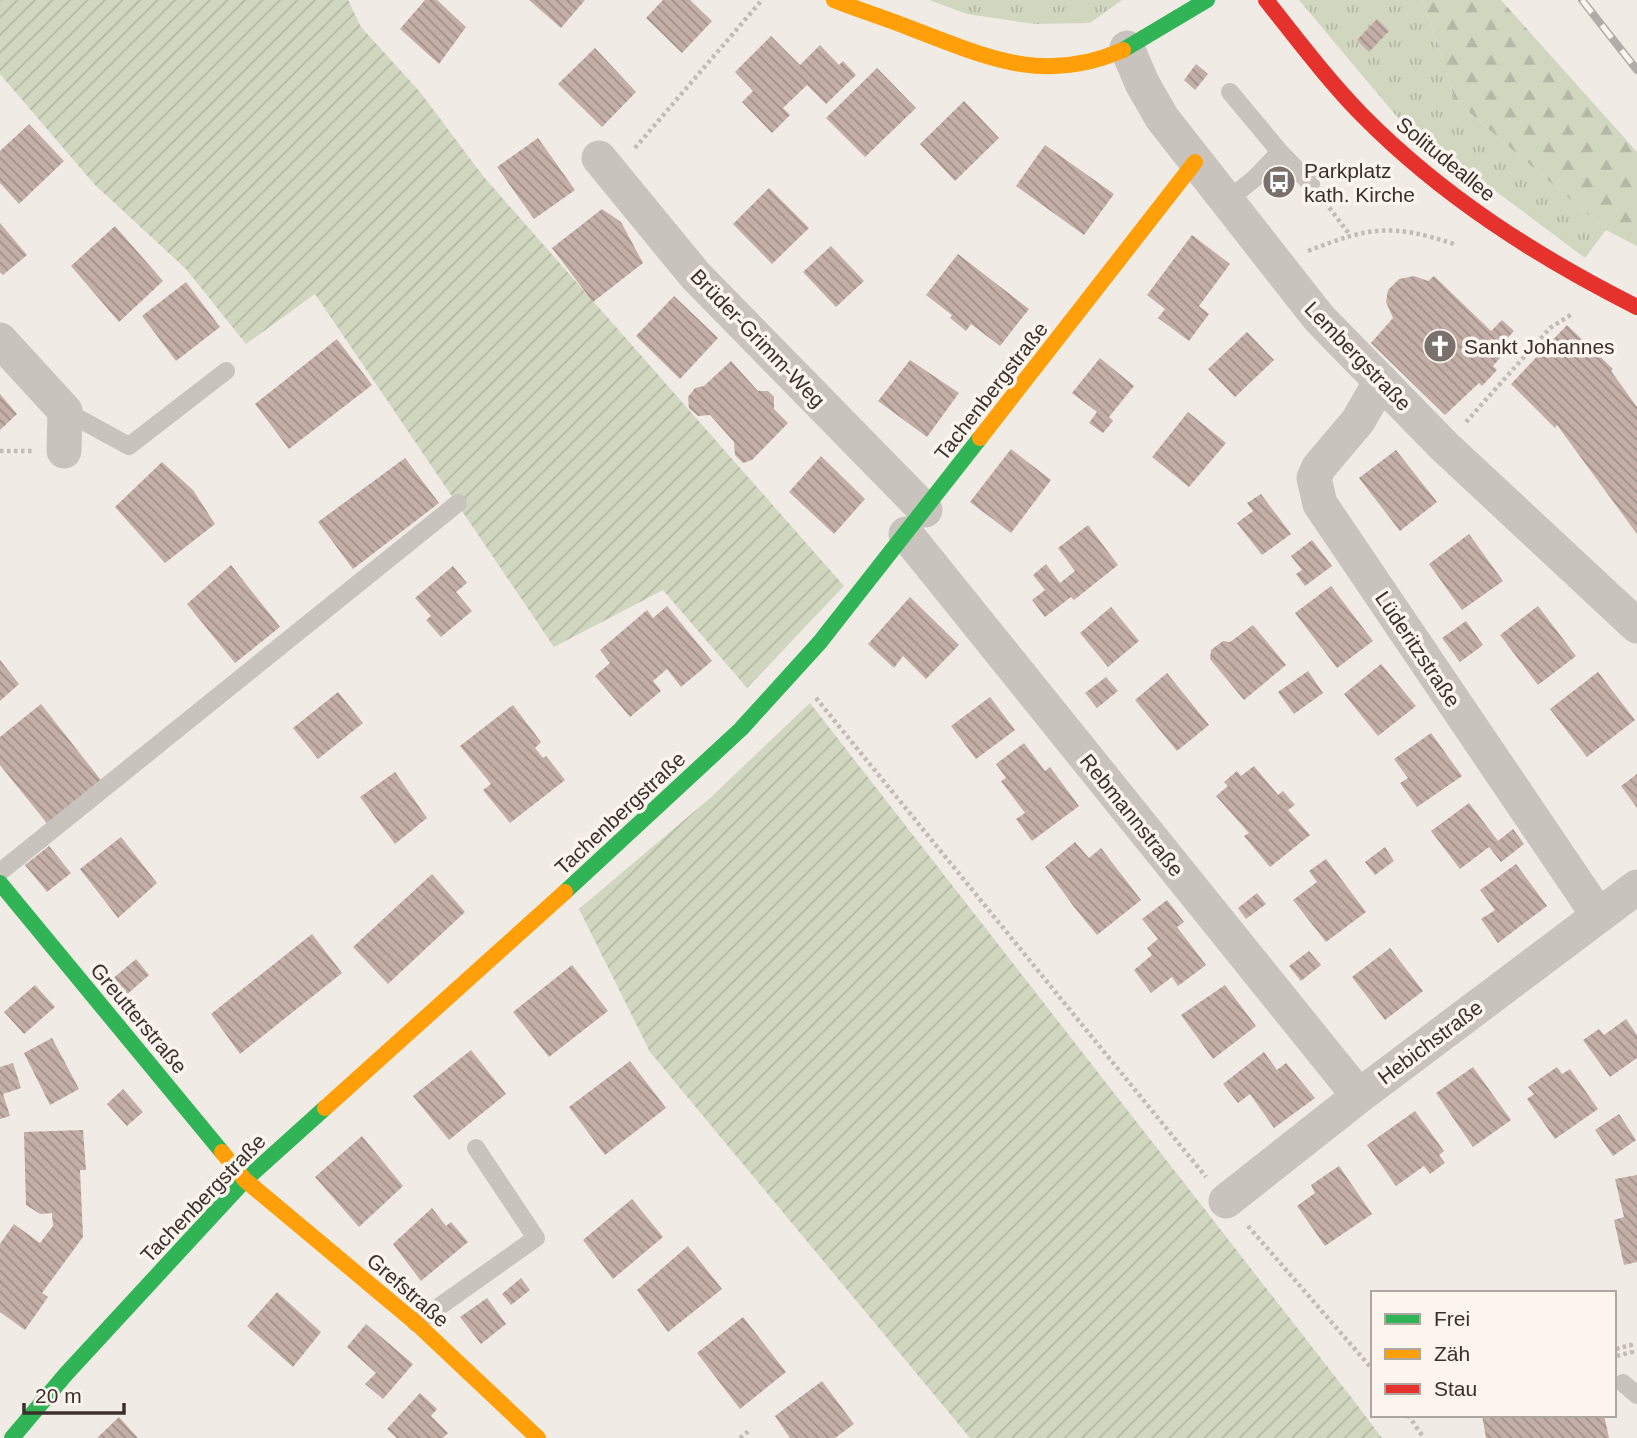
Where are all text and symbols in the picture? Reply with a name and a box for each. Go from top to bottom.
street label: Solitudeallee [1392,112,1500,206]
place label: Parkplatz kath. Kirche [1304,159,1415,206]
bus stop icon: Parkplatz kath. Kirche [1260,163,1298,201]
street label: Brüder-Grimm-Weg [686,264,830,412]
street label: Lembergstraße [1300,297,1416,415]
street label: Tachenbergstraße [930,317,1052,465]
church icon: Sankt Johannes [1421,327,1459,365]
place label: Sankt Johannes [1464,335,1615,358]
street label: Lüderitzstraße [1371,587,1465,711]
street label: Tachenbergstraße [550,747,690,879]
street label: Rebmannstraße [1076,749,1188,881]
street label: Greutterstraße [86,958,192,1078]
street label: Hebichstraße [1373,995,1487,1089]
street label: Tachenbergstraße [136,1129,270,1267]
street label: Grefstraße [363,1248,453,1332]
legend [1371,1291,1616,1417]
text: Frei [1434,1307,1470,1330]
text: Zäh [1434,1342,1470,1365]
scale bar [24,1372,124,1416]
text: Stau [1434,1377,1477,1400]
text: 20 m [35,1384,82,1407]

